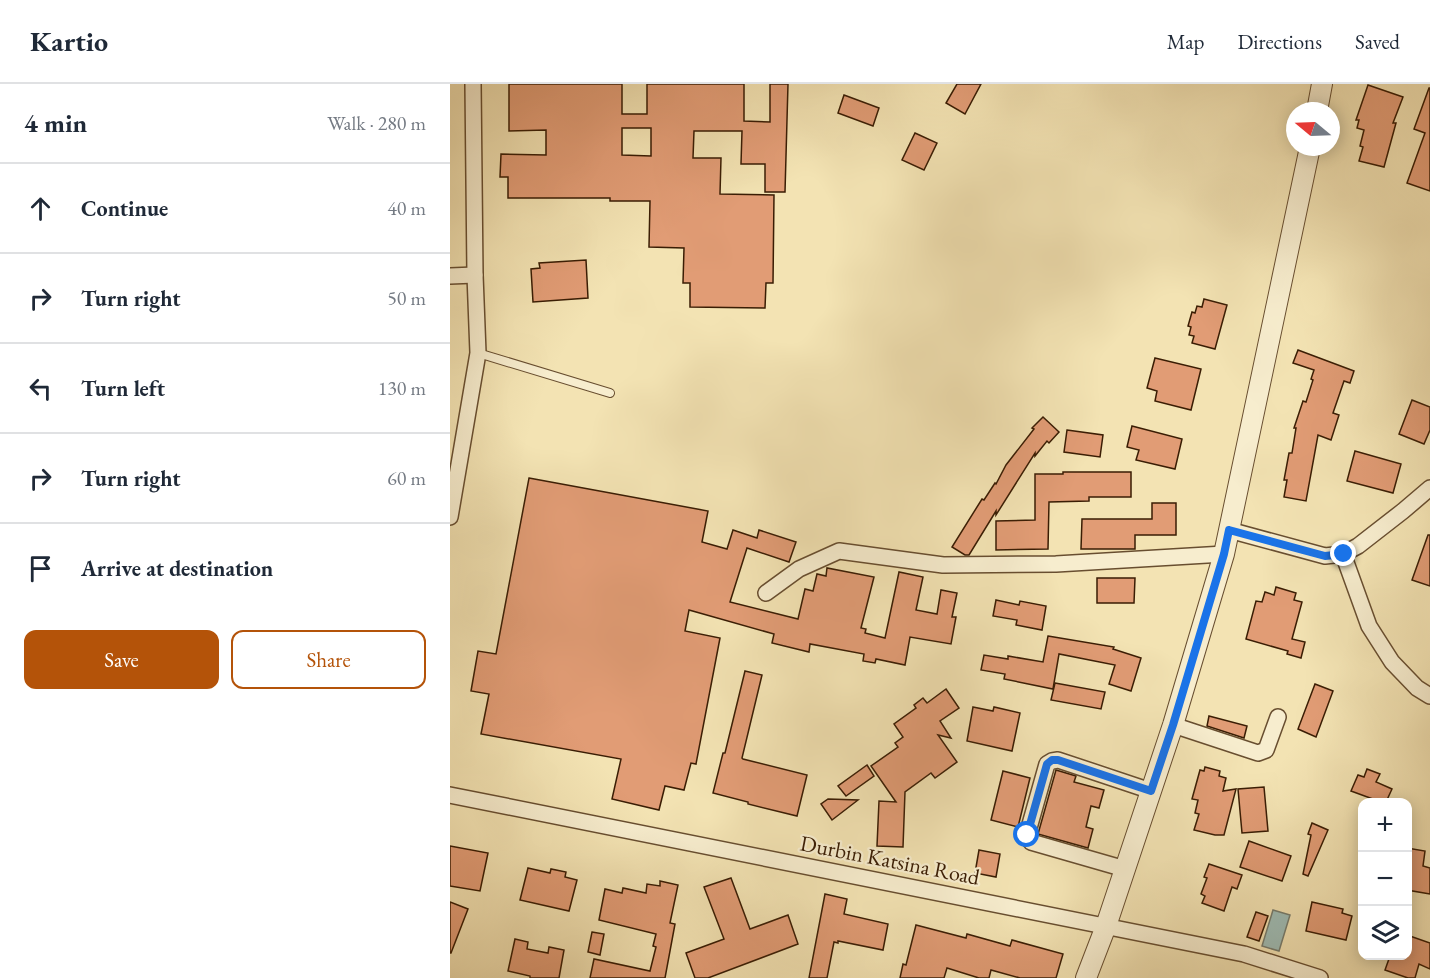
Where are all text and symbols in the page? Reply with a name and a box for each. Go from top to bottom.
text: Kartio [30,23,108,59]
text: Map [1167,28,1204,55]
text: Directions [1237,28,1322,55]
text: Saved [1355,28,1400,55]
north arrow [1286,102,1340,156]
text: 4 min [24,106,87,140]
text: Walk · 280 m [327,110,426,136]
icon: ahead [24,192,57,225]
text: Continue [81,194,168,223]
text: 40 m [387,195,426,221]
icon: right [24,282,57,315]
text: Turn right [81,284,180,313]
text: 50 m [387,285,426,311]
icon: left [24,372,57,405]
text: Turn left [81,374,165,403]
text: 130 m [378,375,426,401]
icon: right [24,462,57,495]
text: Turn right [81,464,180,493]
text: 60 m [387,465,426,491]
route end [1330,540,1356,566]
icon: arrive [24,552,57,585]
text: Arrive at destination [81,554,273,583]
button: Save [24,630,219,689]
button: Share [231,630,426,689]
map controls [1358,798,1412,960]
button: + [1358,798,1412,852]
route start [1013,821,1039,847]
street label: Durbin Katsina Road [798,828,983,892]
button: − [1358,852,1412,906]
button: layers [1358,906,1412,960]

